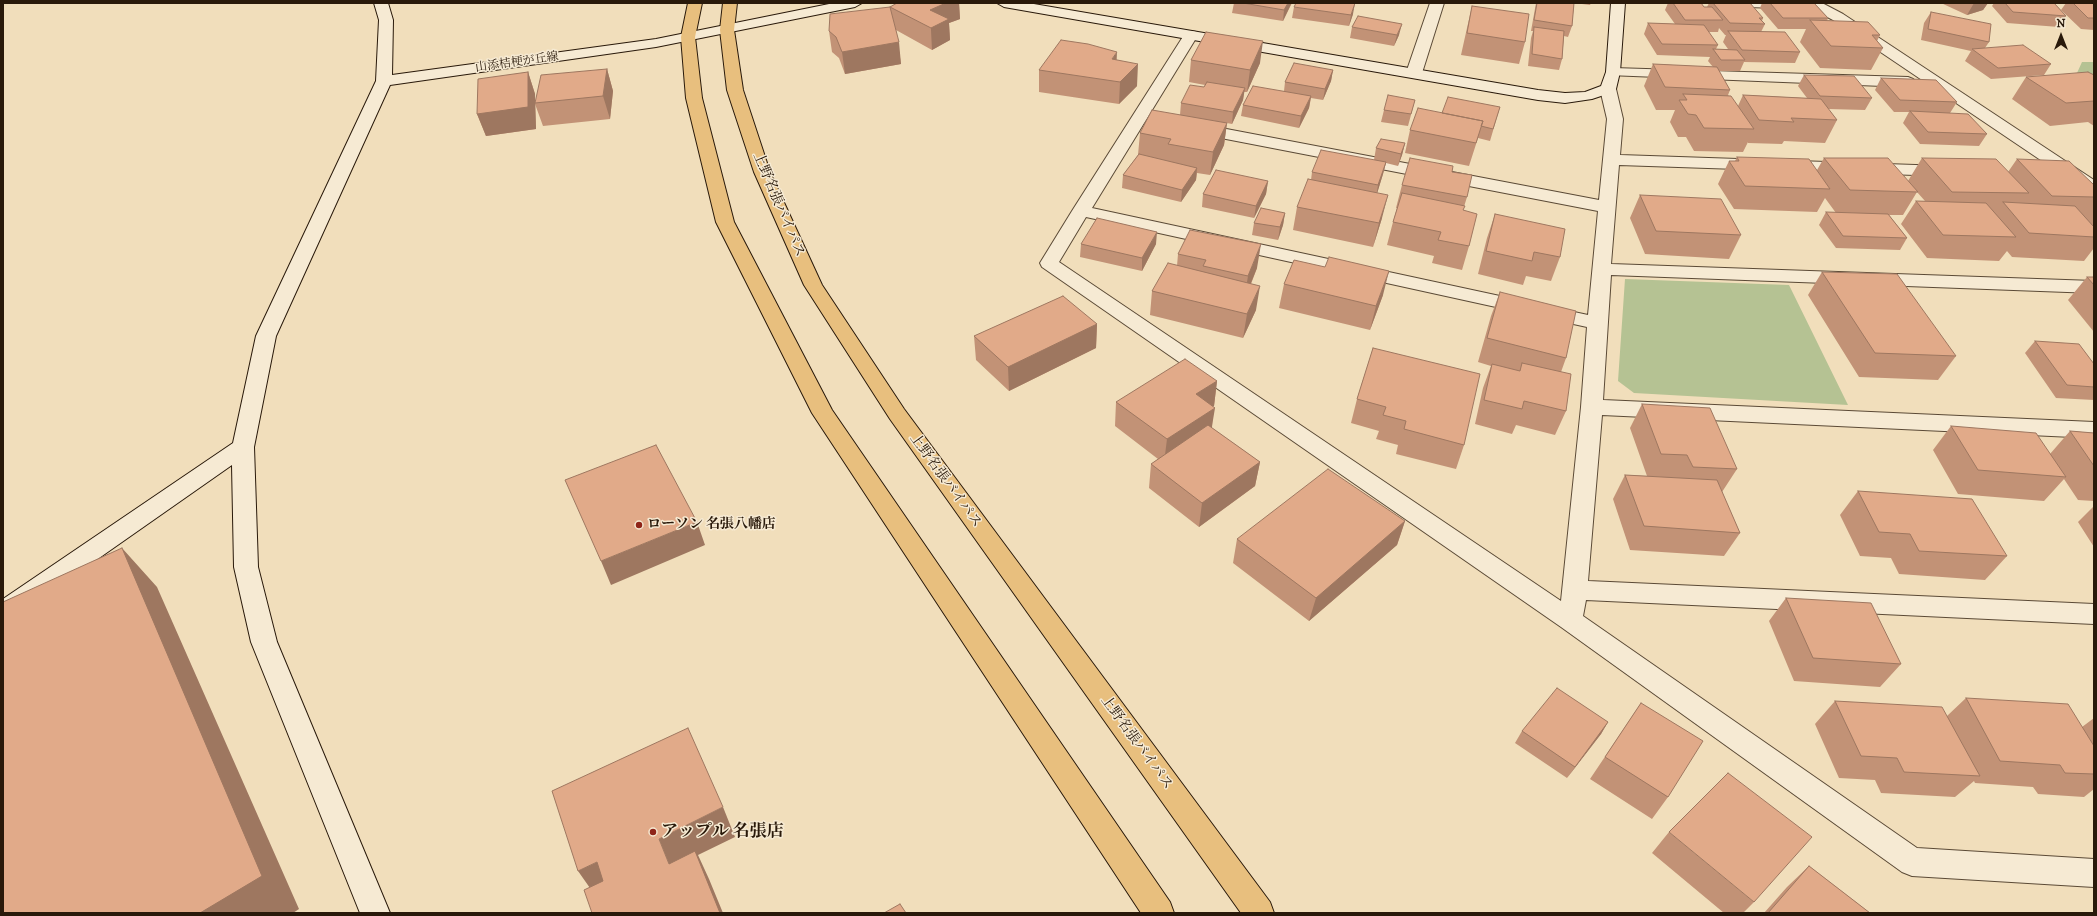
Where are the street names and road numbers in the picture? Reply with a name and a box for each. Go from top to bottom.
street label: 山添桔梗が丘線 [474,50,560,76]
street label: 上野名張バイパス [748,150,808,260]
street label: 上野名張バイパス [905,431,985,531]
street label: 上野名張バイパス [1096,693,1176,793]

